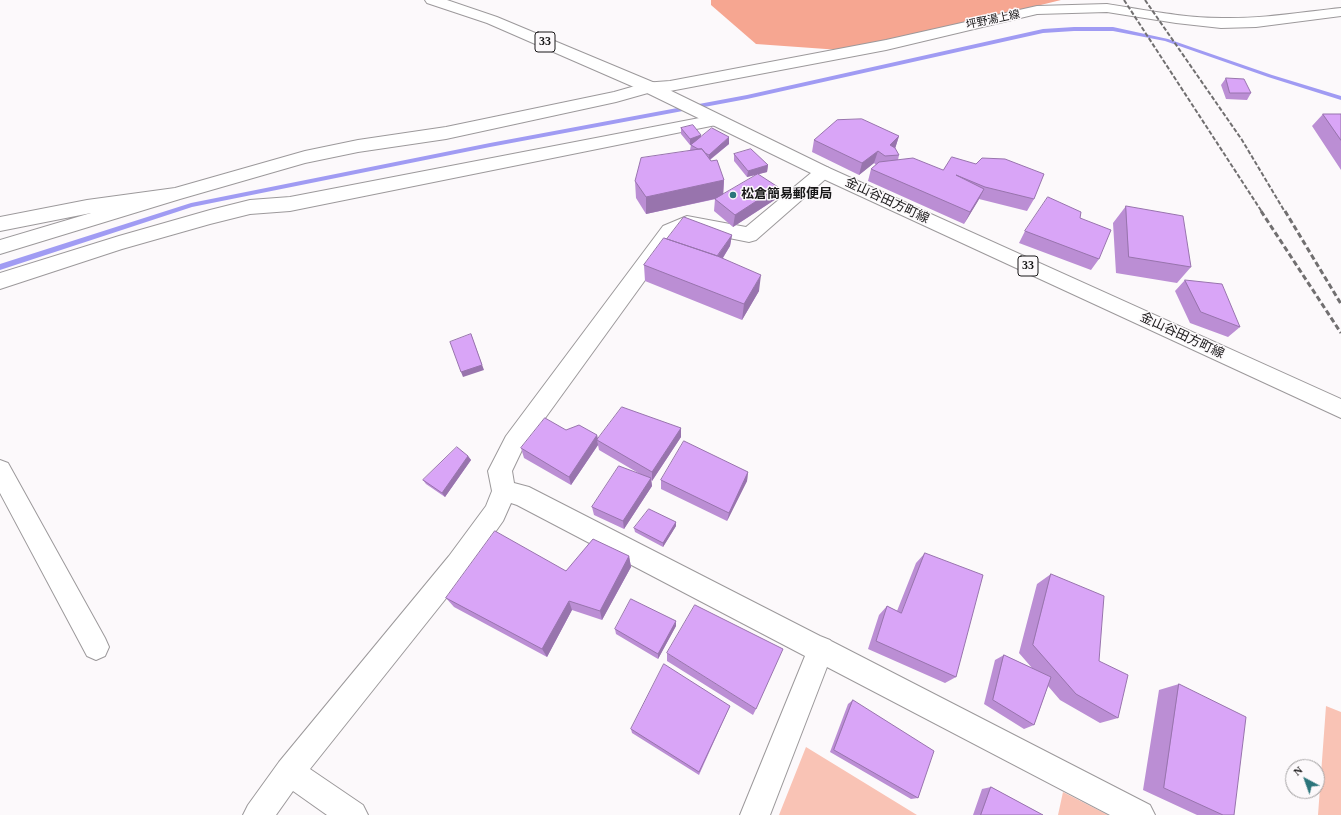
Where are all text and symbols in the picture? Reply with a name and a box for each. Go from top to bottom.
street label: 坪野湯上線 [965,8,1021,32]
road number: 33 [535,32,555,52]
street label: 金山谷田方町線 [842,175,932,227]
place label: 松倉簡易郵便局 [741,187,832,203]
marker: 松倉簡易郵便局 [728,190,738,200]
road number: 33 [1018,256,1038,276]
street label: 金山谷田方町線 [1137,310,1227,362]
north arrow [1285,759,1325,799]
text: N [1291,764,1305,778]

